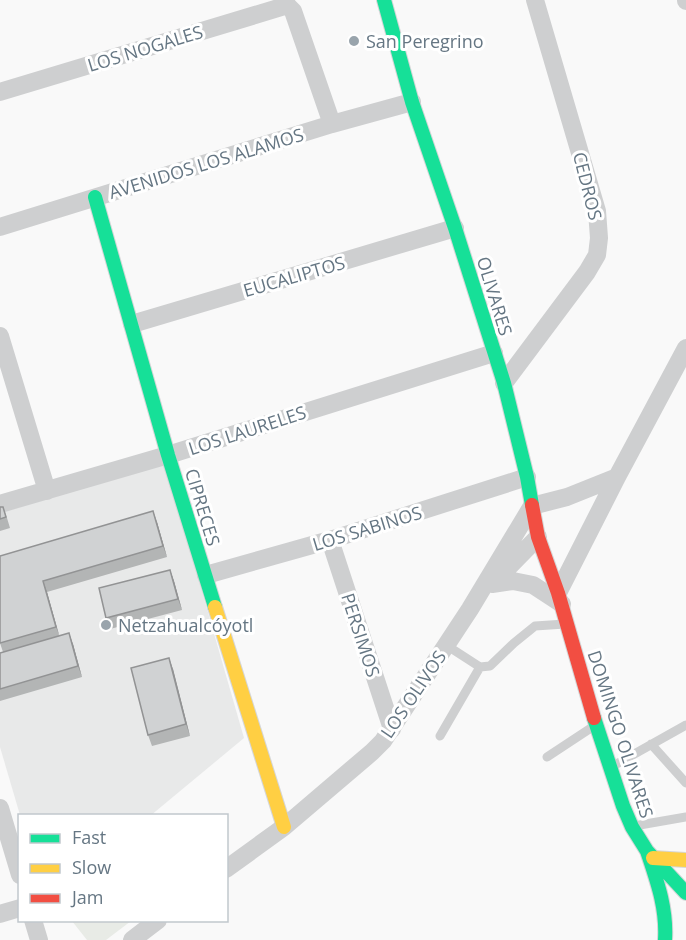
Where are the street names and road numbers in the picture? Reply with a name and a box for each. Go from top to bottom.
street label: LOS NOGALES [84,19,206,77]
street label: AVENIDOS LOS ALAMOS [106,122,306,204]
street label: CEDROS [568,149,608,223]
street label: EUCALIPTOS [240,250,348,302]
street label: OLIVARES [472,254,518,339]
street label: LOS LAURELES [185,400,309,460]
street label: CIPRECES [180,465,226,549]
street label: LOS SABINOS [309,500,425,556]
street label: PERSIMOS [336,590,386,680]
street label: LOS OLIVOS [375,645,451,743]
street label: DOMINGO OLIVARES [583,647,660,821]

